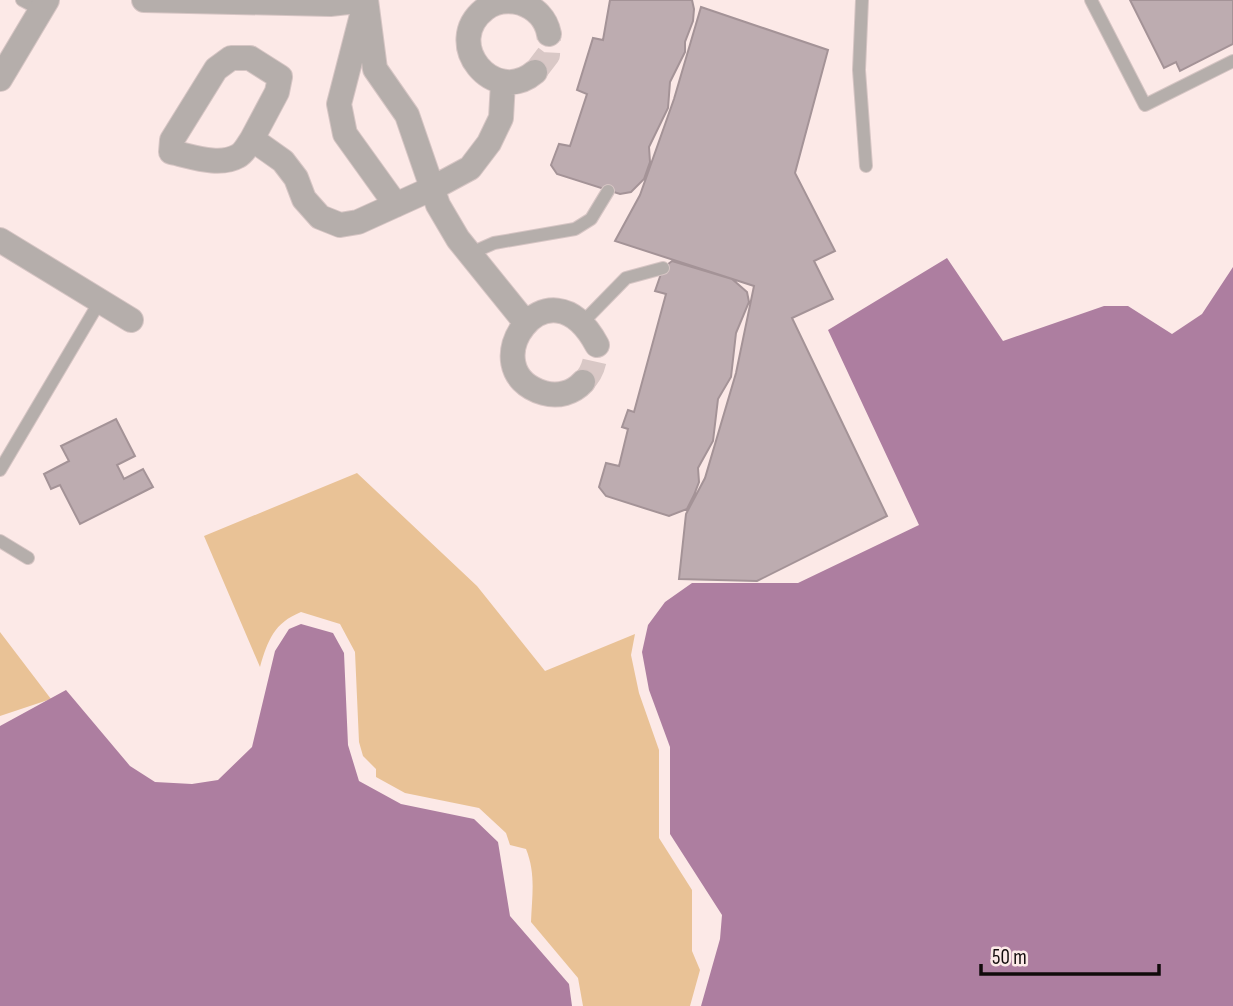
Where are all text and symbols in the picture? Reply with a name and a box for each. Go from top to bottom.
scale bar [981,932,1160,976]
text: 50 m [992,945,1027,970]

